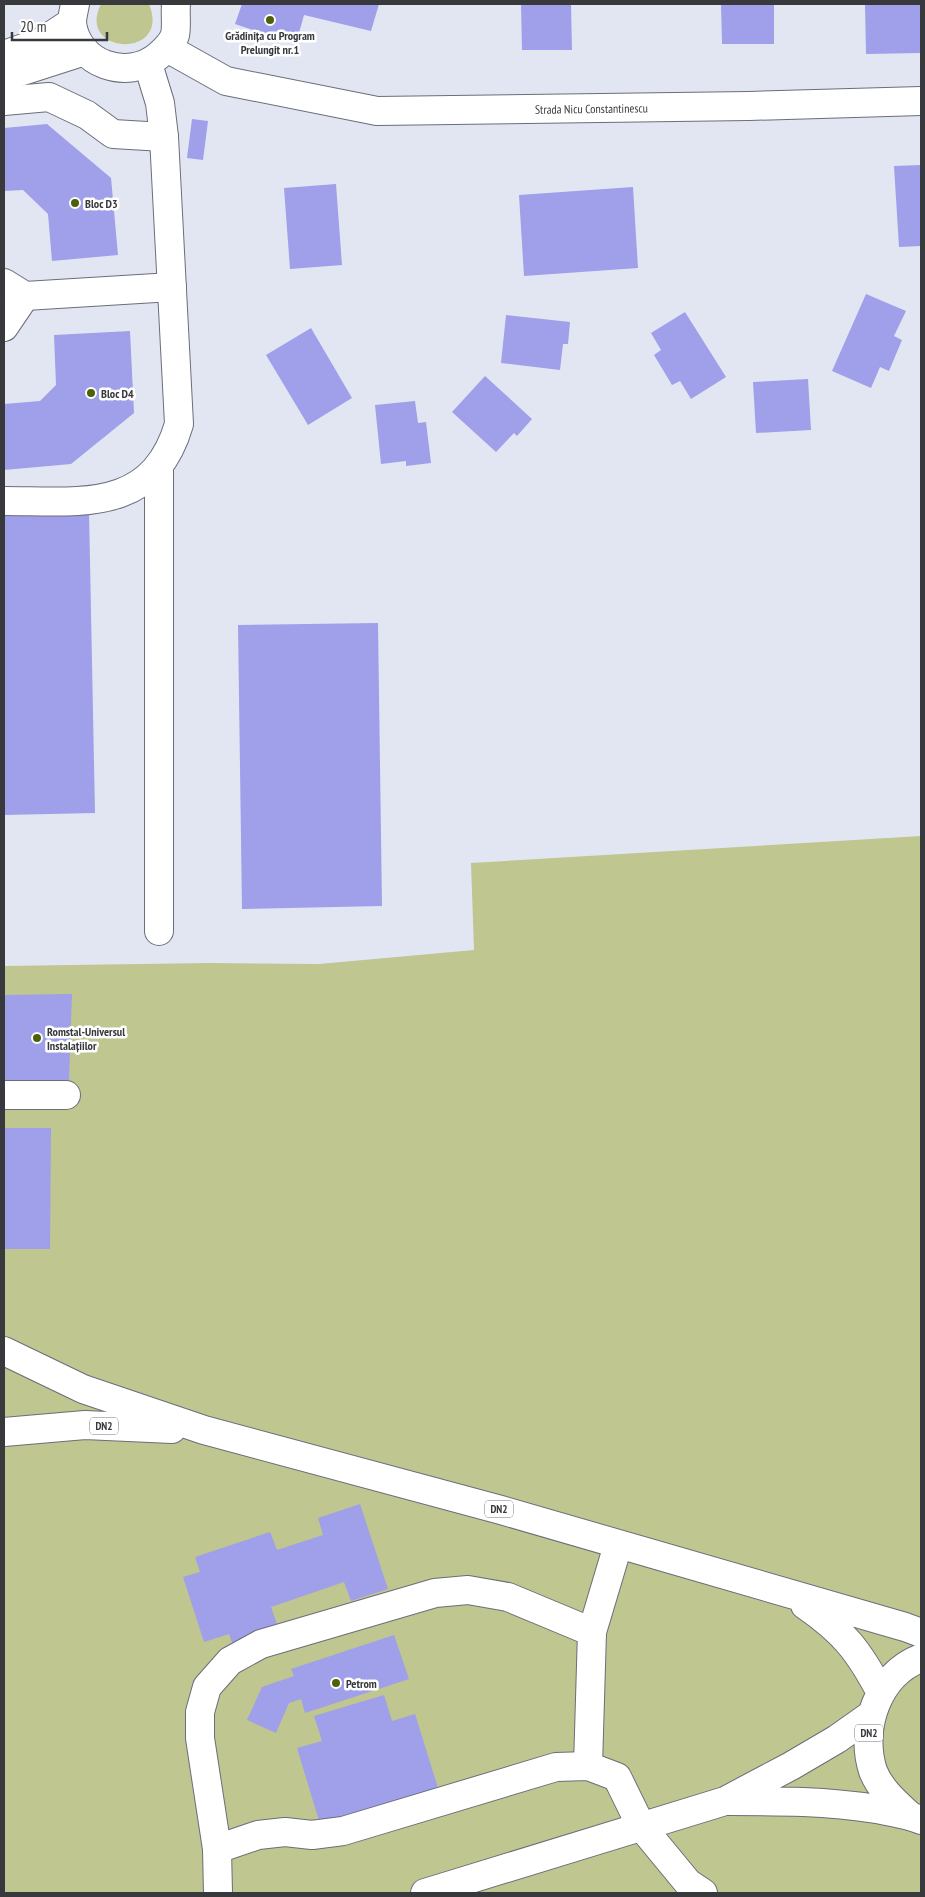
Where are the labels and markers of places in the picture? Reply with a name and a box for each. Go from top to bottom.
marker: Grădinița cu Program Prelungit nr.1 [264,14,276,26]
place label: Grădinița cu Program Prelungit nr.1 [225,28,315,57]
place label: Bloc D3 [85,196,118,211]
marker: Bloc D3 [69,197,81,209]
place label: Bloc D4 [101,386,134,401]
marker: Bloc D4 [85,387,97,399]
place label: Romstal-Universul Instalațiilor [47,1024,125,1053]
marker: Romstal-Universul Instalațiilor [31,1032,43,1044]
place label: Petrom [346,1676,377,1691]
marker: Petrom [330,1677,342,1689]

